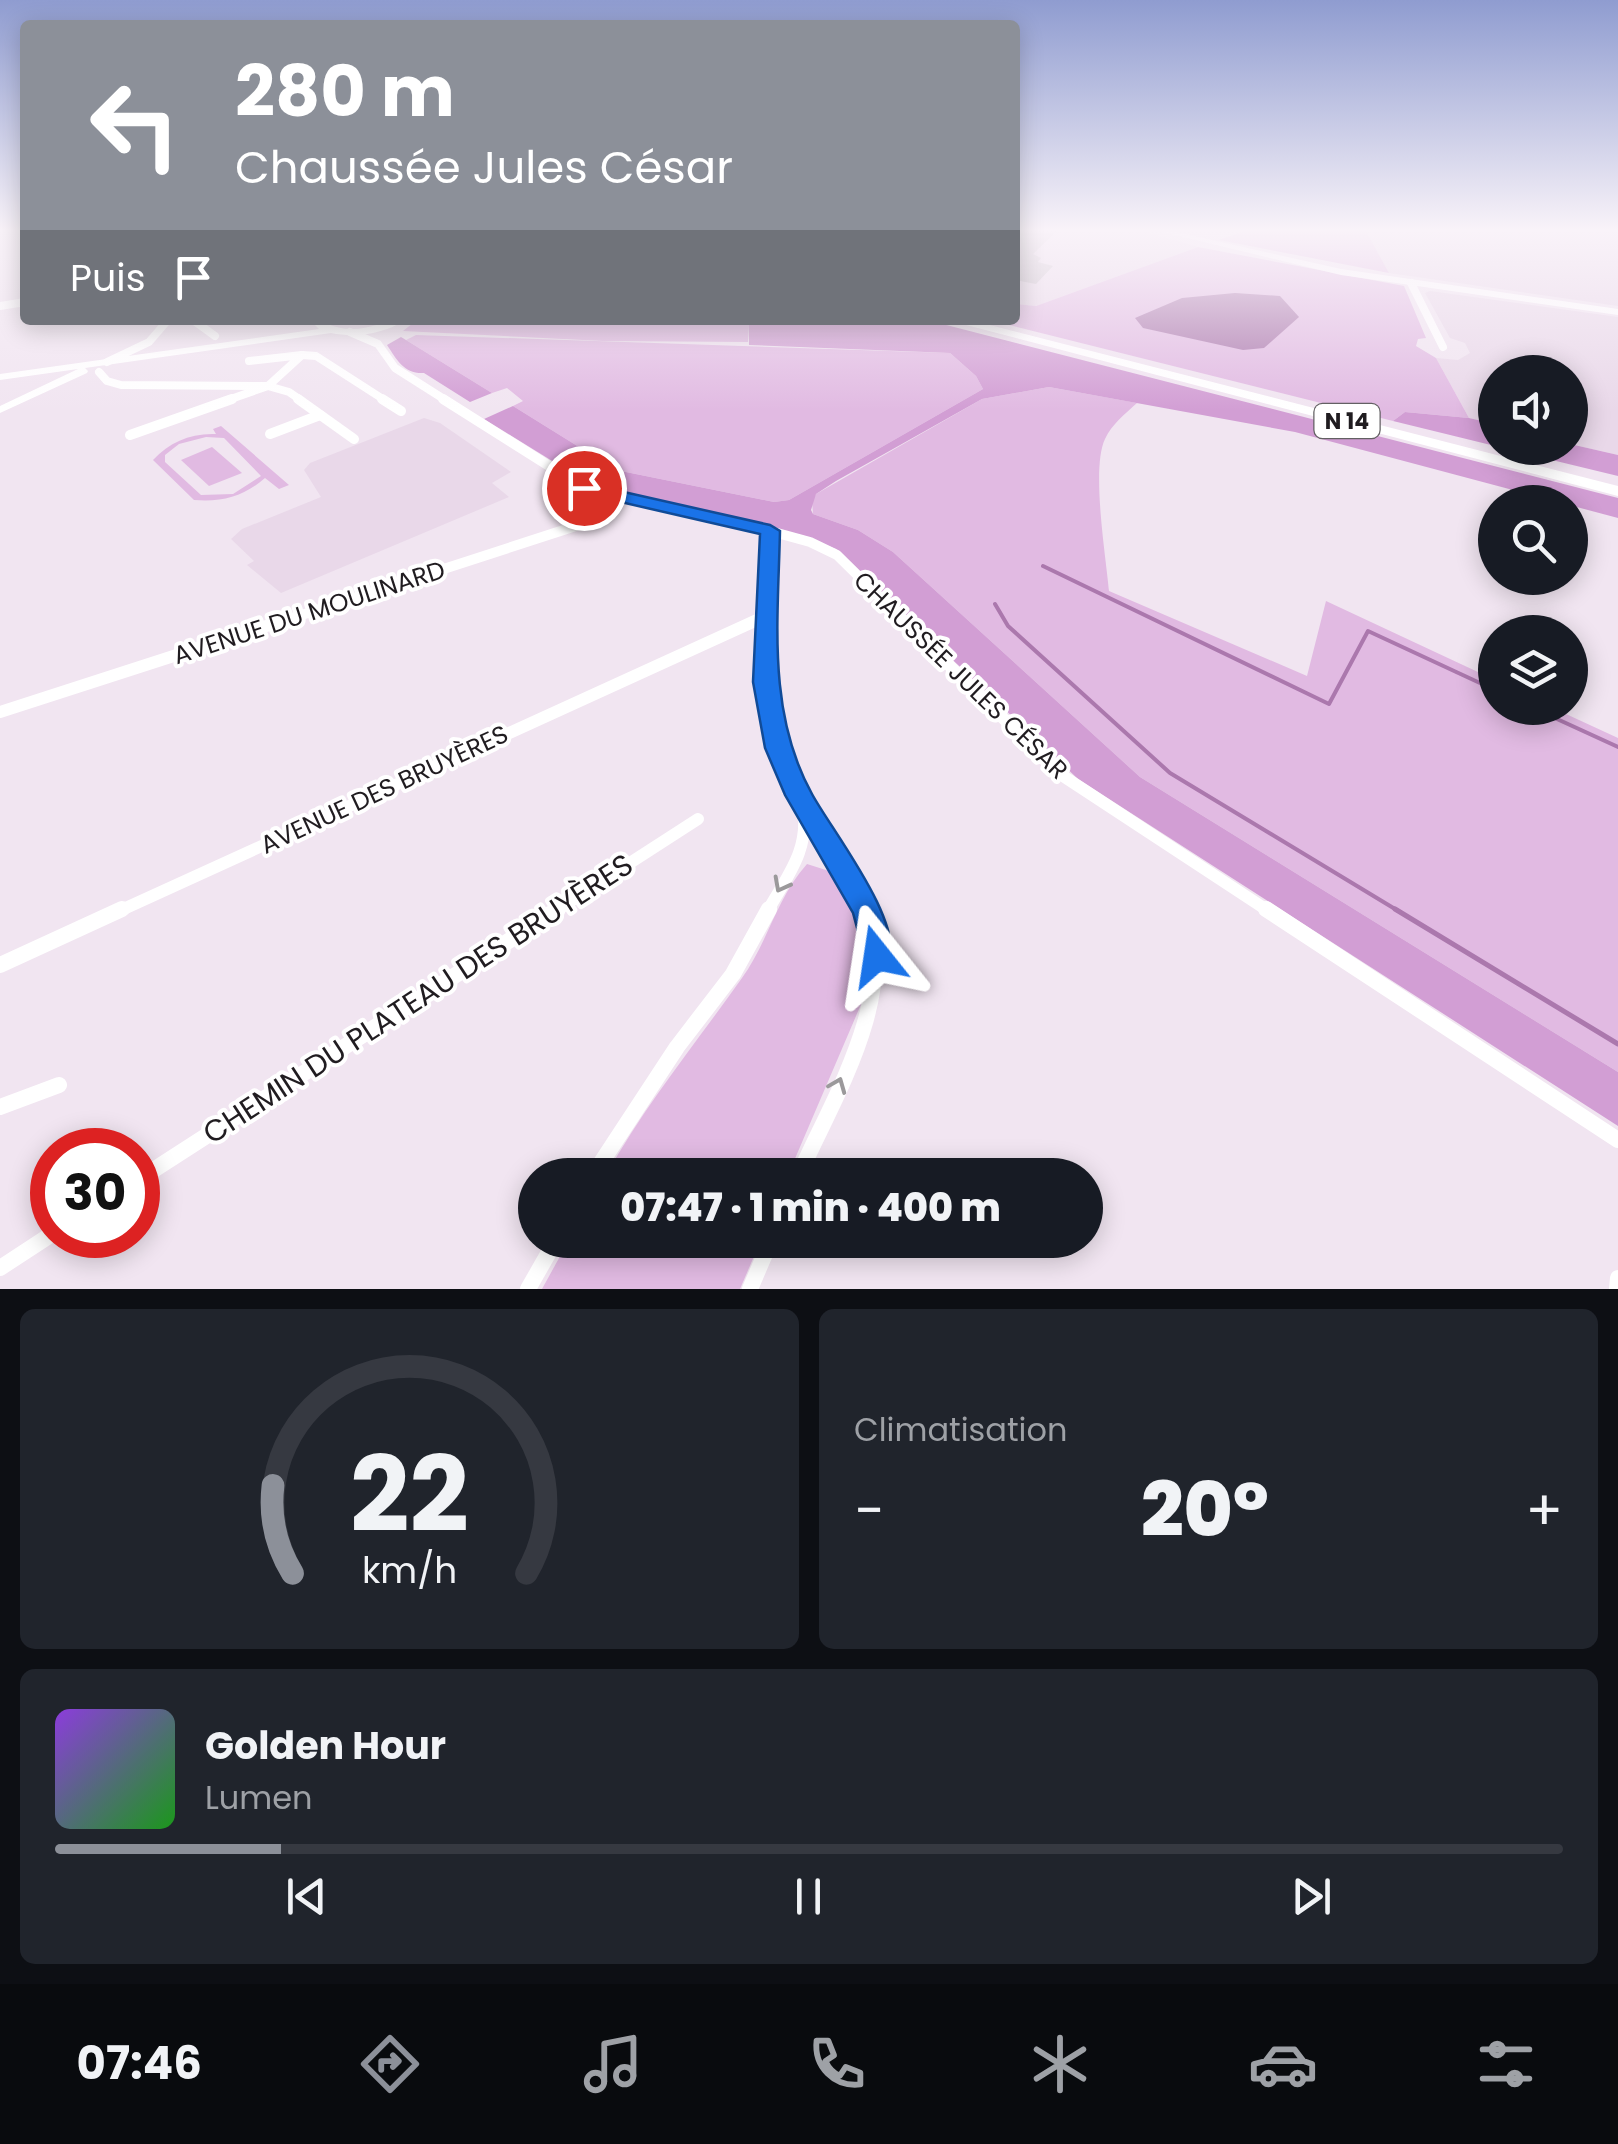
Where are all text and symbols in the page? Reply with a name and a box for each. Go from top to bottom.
text: 280 m [235,42,455,141]
icon: left [70,60,200,190]
text: Chaussée Jules César [235,136,733,199]
icon: arrive [166,250,221,305]
text: Puis [70,251,146,304]
map controls [1478,355,1588,725]
button: sound [1478,355,1588,465]
road number: N 14 [1314,404,1380,438]
pin [542,446,627,531]
icon: arrive [557,461,612,516]
button: search [1478,485,1588,595]
street label: AVENUE DU MOULINARD [169,552,450,673]
street label: CHAUSSÉE JULES CÉSAR [846,563,1076,787]
button: layers [1478,615,1588,725]
street label: AVENUE DES BRUYÈRES [255,717,514,862]
street label: CHEMIN DU PLATEAU DES BRUYÈRES [194,843,641,1154]
one-way arrow [774,874,793,892]
position arrow [825,904,929,1008]
one-way arrow [826,1078,846,1095]
speed limit sign: 30 [30,1128,160,1258]
text: 07:47 · 1 min · 400 m [620,1181,1001,1234]
text: Climatisation [854,1407,1067,1452]
text: 22 [350,1422,469,1567]
text: 20° [1141,1457,1269,1562]
text: − [854,1472,884,1549]
text: + [1525,1472,1563,1549]
text: km/h [362,1545,457,1596]
text: Golden Hour [205,1719,446,1772]
text: Lumen [205,1775,313,1820]
icon: previous [279,1869,334,1924]
icon: pause [781,1869,836,1924]
icon: next [1284,1869,1339,1924]
icon: directions [355,2029,425,2099]
icon: music [578,2029,648,2099]
icon: phone [802,2029,872,2099]
icon: climate [1025,2029,1095,2099]
icon: car [1248,2029,1318,2099]
icon: filters [1471,2029,1541,2099]
text: 07:46 [77,2032,202,2095]

